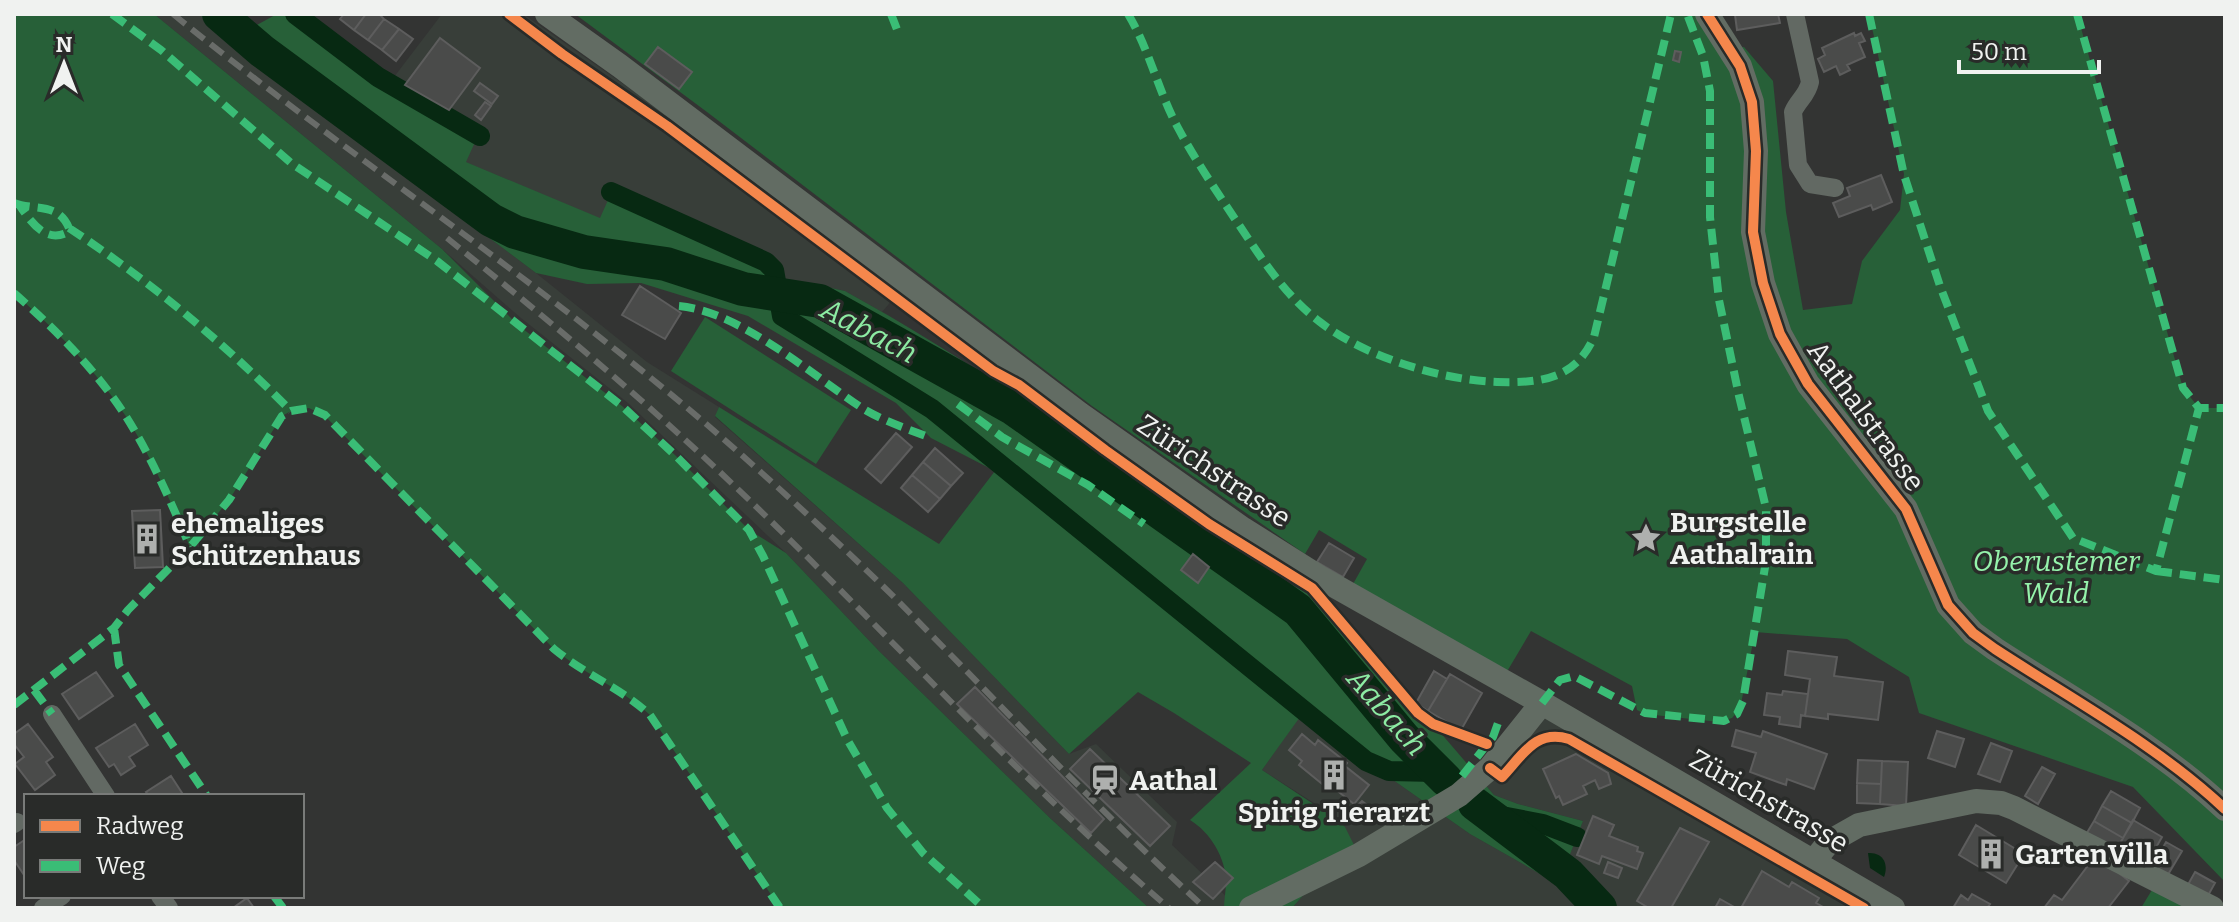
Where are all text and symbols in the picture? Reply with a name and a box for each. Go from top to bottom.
north arrow [24,24,104,104]
scale bar [1959,24,2099,74]
text: N [56,31,73,58]
text: 50 m [1971,38,2027,66]
water label: Aabach [813,290,923,371]
street label: Aathalstrasse [1800,334,1932,498]
street label: Zürichstrasse [1131,408,1297,534]
place label: Burgstelle Aathalrain [1670,506,1813,571]
place label: ehemaliges Schützenhaus [171,507,361,572]
place icon: Burgstelle Aathalrain [1629,521,1663,555]
building icon: ehemaliges Schützenhaus [130,522,164,556]
park label: Oberustemer Wald [1973,545,2141,610]
water label: Aabach [1338,660,1435,763]
street label: Zürichstrasse [1684,742,1854,860]
building icon: Spirig Tierarzt [1317,758,1351,792]
station icon: Aathal [1088,763,1122,797]
place label: Aathal [1129,764,1218,797]
legend [24,794,304,898]
place label: Spirig Tierarzt [1238,796,1430,829]
text: Radweg [96,812,184,840]
building icon: GartenVilla [1974,837,2008,871]
place label: GartenVilla [2015,838,2169,871]
text: Weg [96,852,145,880]

